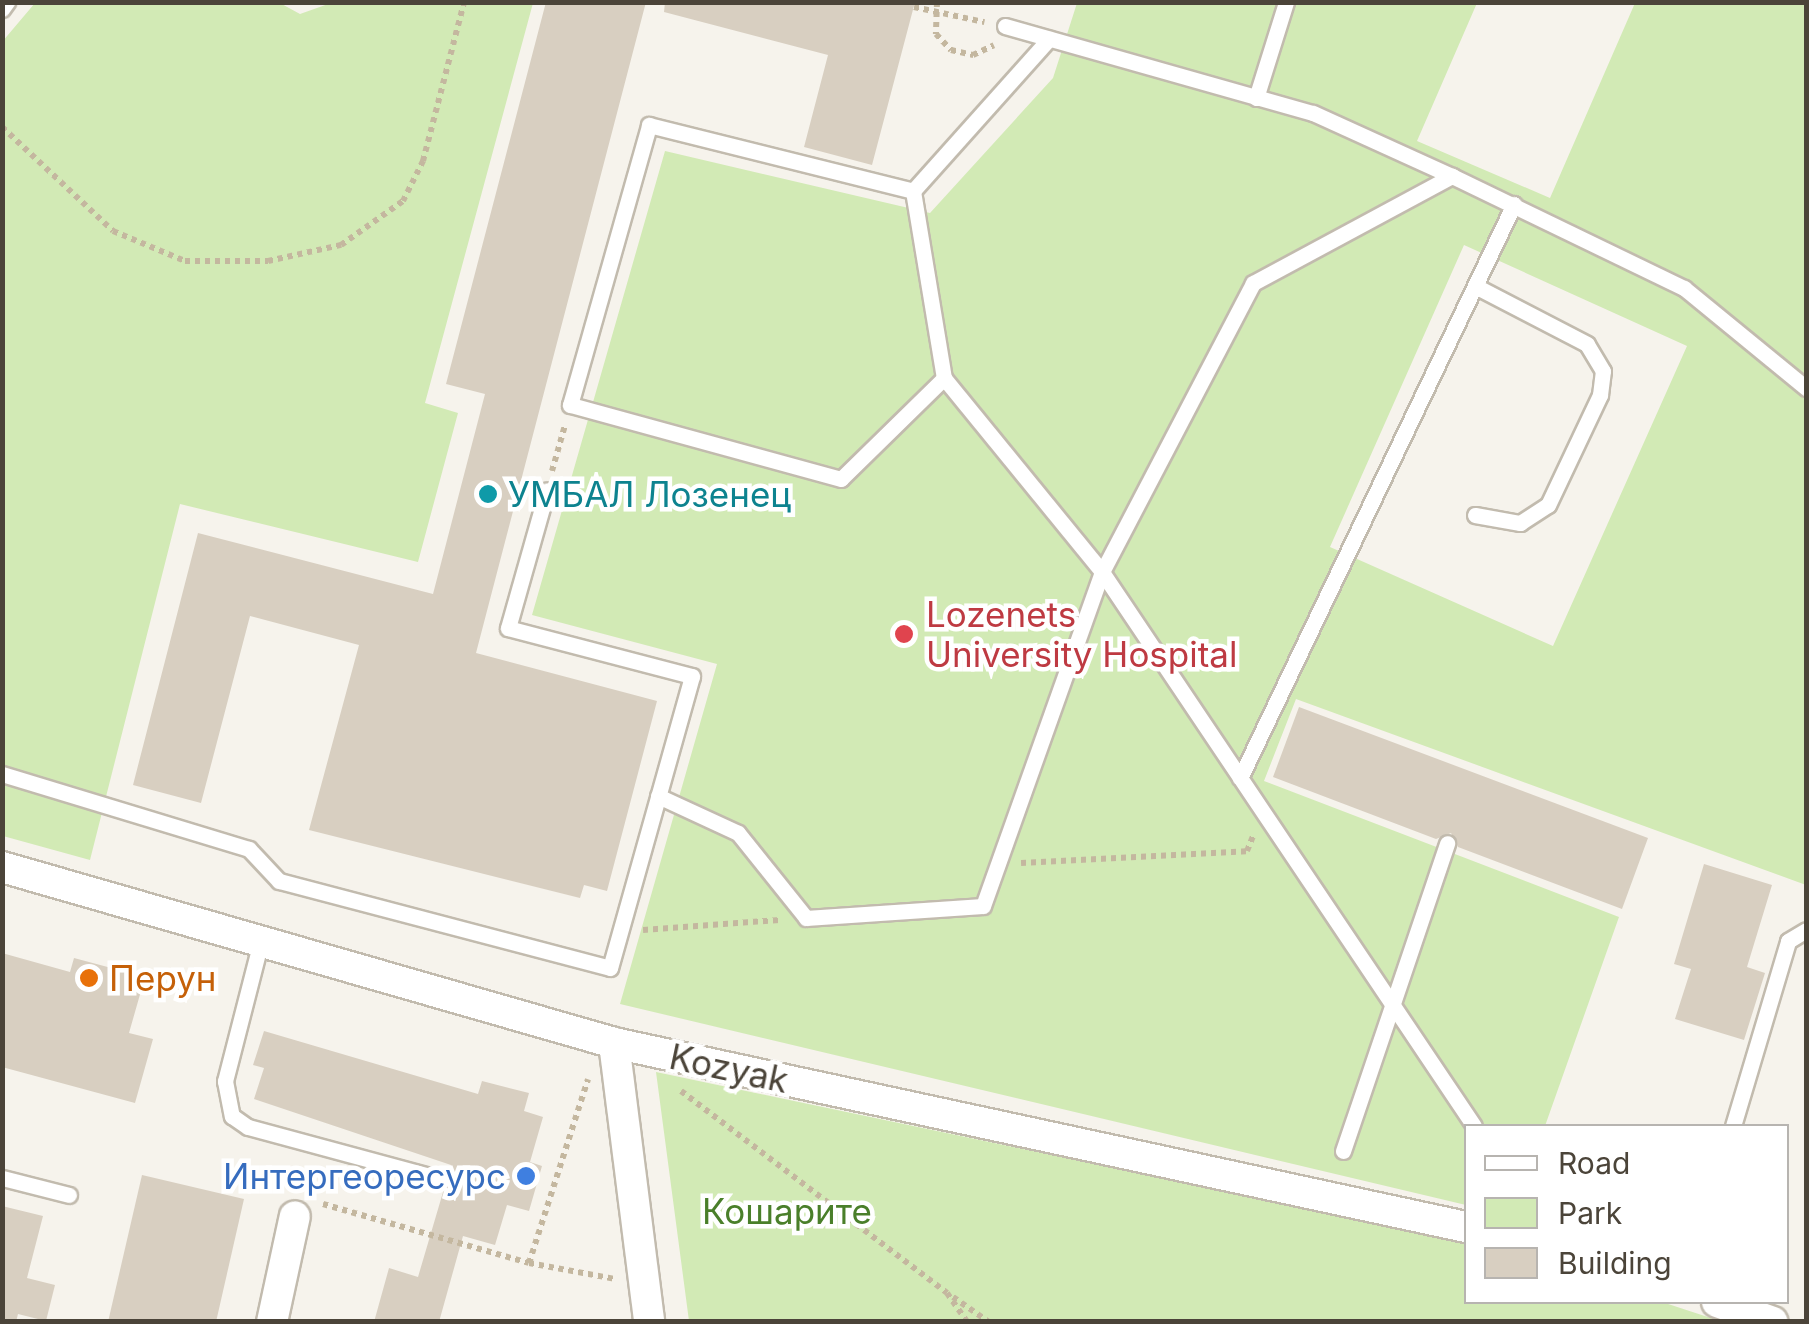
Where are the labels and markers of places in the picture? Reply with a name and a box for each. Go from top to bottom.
place label: УМБАЛ Лозенец [508,473,791,515]
marker: УМБАЛ Лозенец [477,483,499,505]
place label: Lozenets University Hospital [926,593,1237,675]
marker: Lozenets University Hospital [891,621,917,647]
place label: Перун [109,957,217,999]
marker: Перун [78,967,100,989]
place label: Интергеоресурс [223,1155,506,1197]
marker: Интергеоресурс [515,1165,537,1187]

